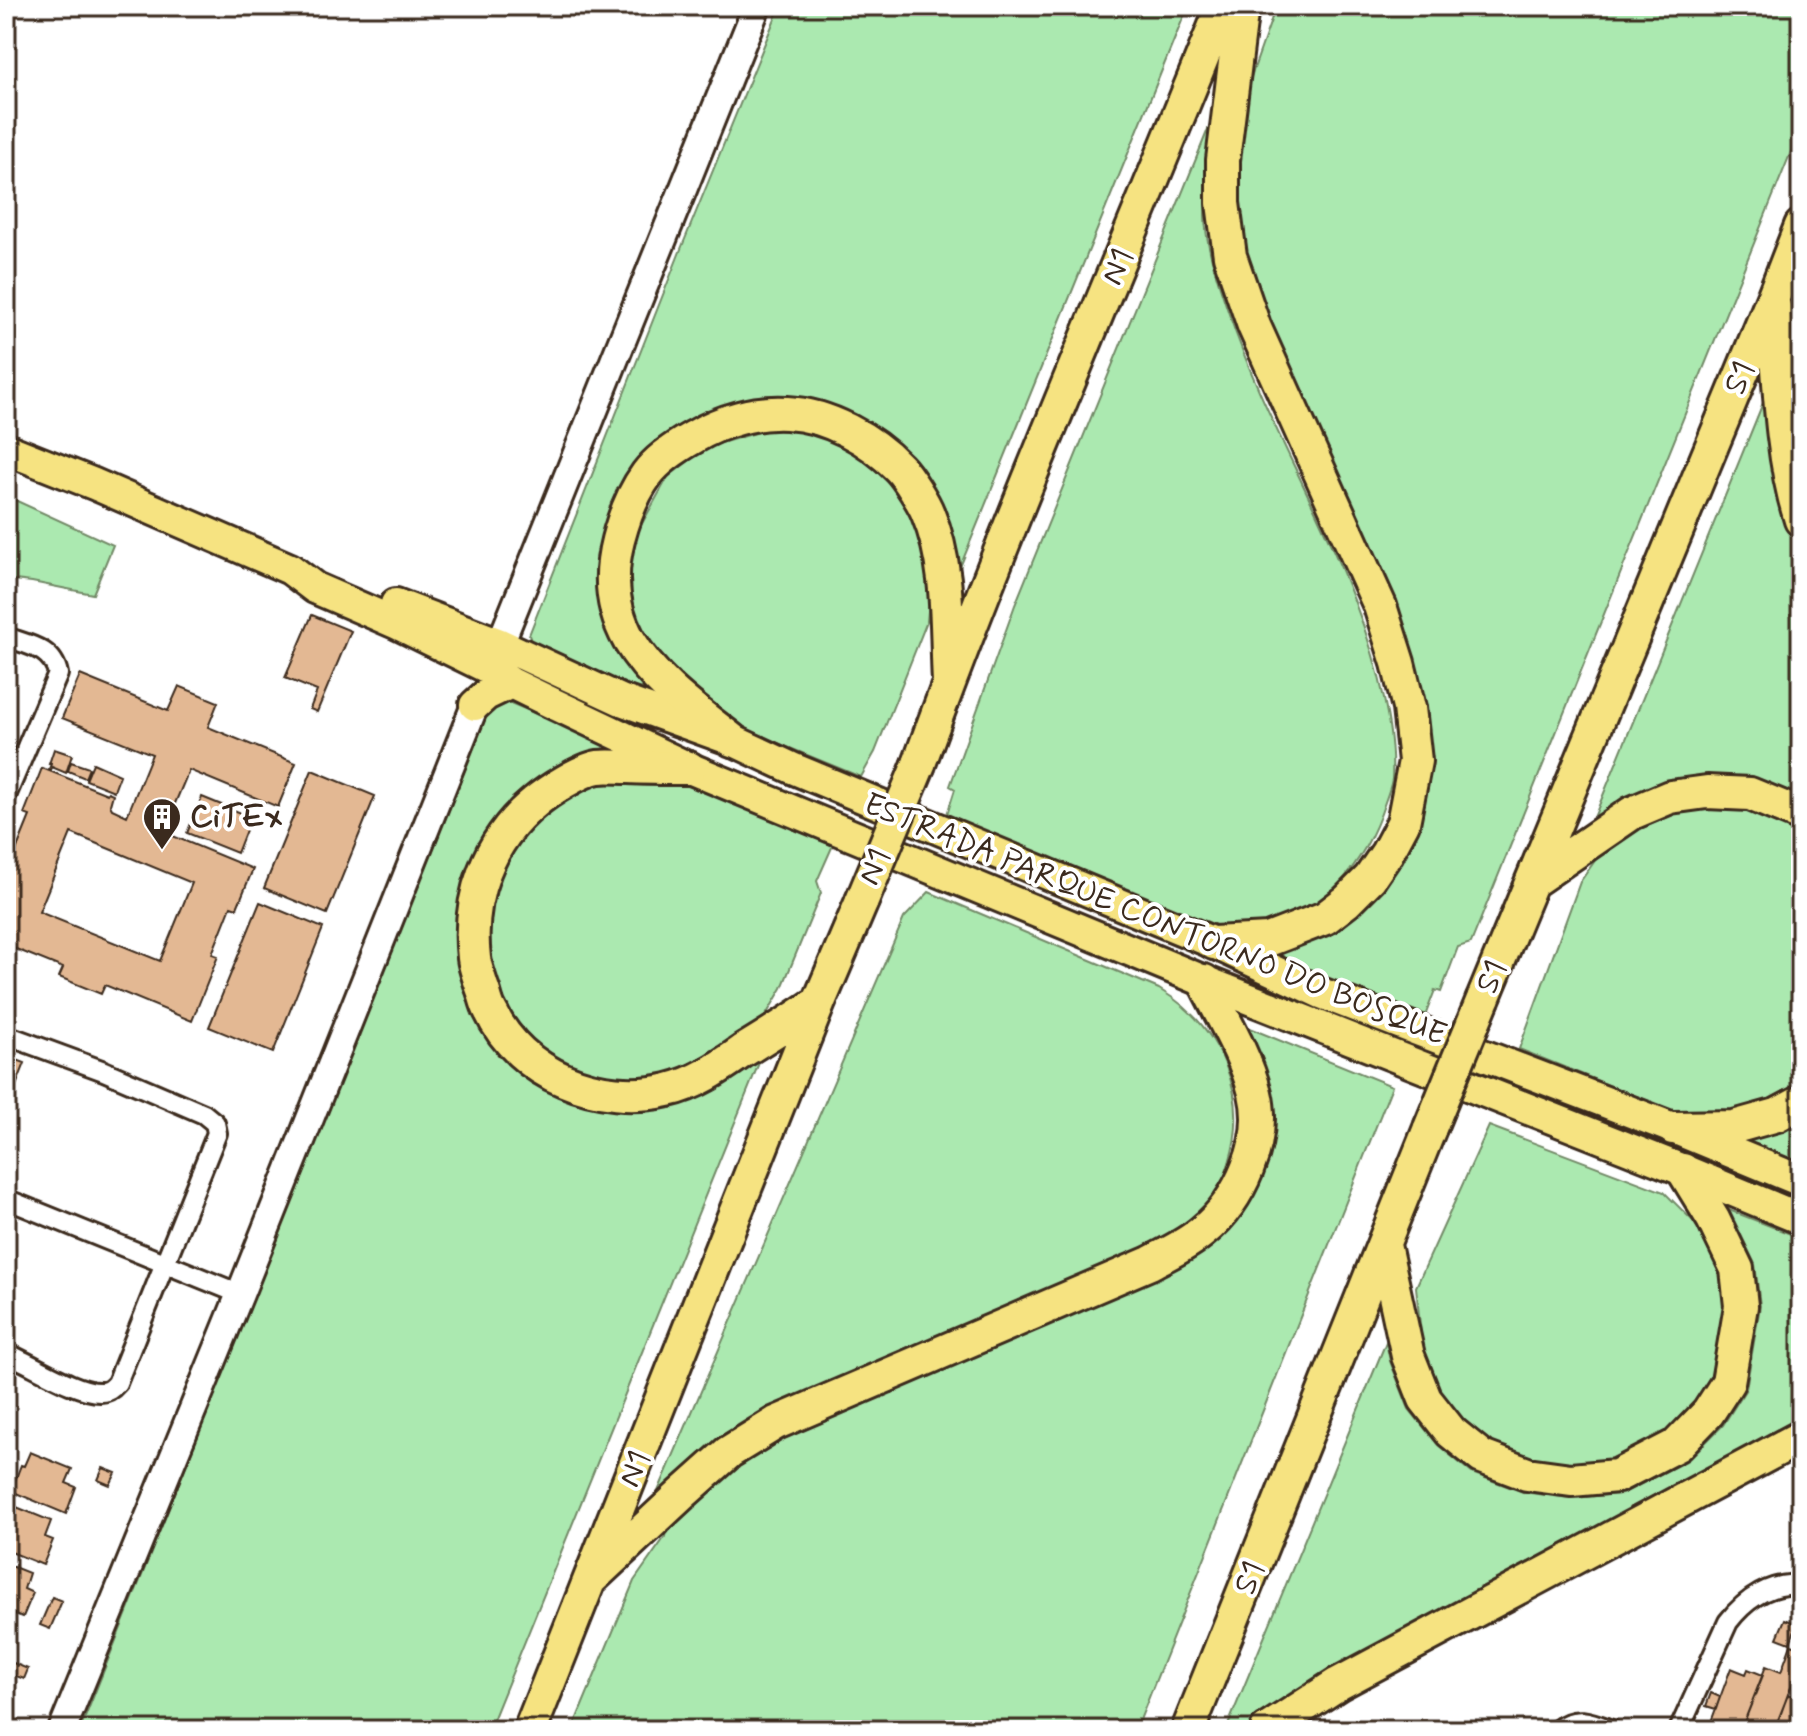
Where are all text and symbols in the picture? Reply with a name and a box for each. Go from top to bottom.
street label: N1 [1092,242,1144,292]
street label: S1 [1714,355,1766,401]
street label: ESTRADA PARQUE CONTORNO DO BOSQUE [858,784,1452,1056]
building icon: CiTEx [141,796,183,851]
place label: CiTEx [190,796,282,838]
street label: N1 [849,842,901,892]
street label: S1 [1466,954,1518,1000]
street label: N1 [609,1445,661,1493]
street label: S1 [1225,1555,1275,1601]

